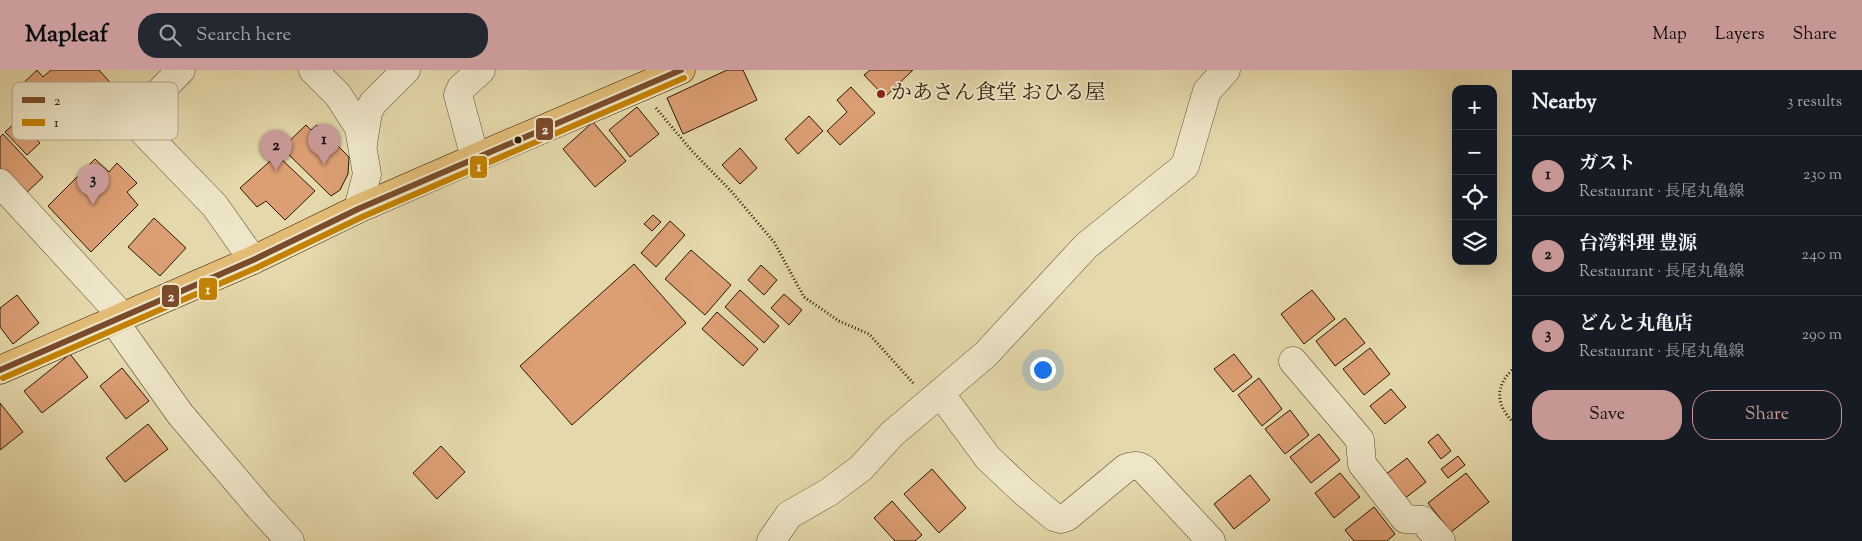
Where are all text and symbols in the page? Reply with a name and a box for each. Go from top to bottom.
search box [138,13,488,58]
text: Mapleaf [25,18,108,52]
icon: search [156,21,184,49]
text: Search here [196,22,291,49]
text: Map [1652,22,1687,48]
text: Layers [1715,22,1765,48]
text: Share [1793,22,1837,48]
place label: かあさん食堂 おひる屋 [891,79,1105,109]
legend [12,82,178,140]
map controls [1452,85,1497,265]
button: + [1452,85,1497,130]
marker: かあさん食堂 おひる屋 [875,88,887,100]
text: Nearby [1532,88,1597,118]
text: 3 results [1787,91,1842,114]
text: 2 [54,92,61,112]
text: 1 [54,114,59,134]
line badge: 2 [535,117,554,141]
text: 2 [542,121,549,141]
pin: 1 [308,124,340,165]
pin: 2 [260,130,292,171]
button: − [1452,130,1497,175]
unlabelled marker [513,135,523,145]
text: ガスト [1579,151,1636,178]
line badge: 1 [469,155,488,179]
text: 1 [477,158,482,178]
pin: 3 [77,164,109,205]
text: 1 [1545,164,1551,187]
text: 230 m [1803,164,1842,187]
button: locate [1452,175,1497,220]
text: Restaurant · 長尾丸亀線 [1579,181,1745,204]
button: layers [1452,220,1497,265]
text: 台湾料理 豊源 [1579,231,1697,258]
text: 2 [1544,244,1552,267]
text: 240 m [1801,244,1842,267]
text: Restaurant · 長尾丸亀線 [1579,261,1745,284]
line badge: 1 [198,277,218,301]
text: 1 [206,281,211,301]
line badge: 2 [161,284,180,308]
text: 2 [168,288,175,308]
text: どんと丸亀店 [1579,311,1693,338]
text: 3 [1545,324,1551,347]
text: 290 m [1802,324,1842,347]
text: Restaurant · 長尾丸亀線 [1579,341,1745,364]
your location [1030,357,1056,383]
button: Save [1532,390,1682,440]
button: Share [1692,390,1842,440]

